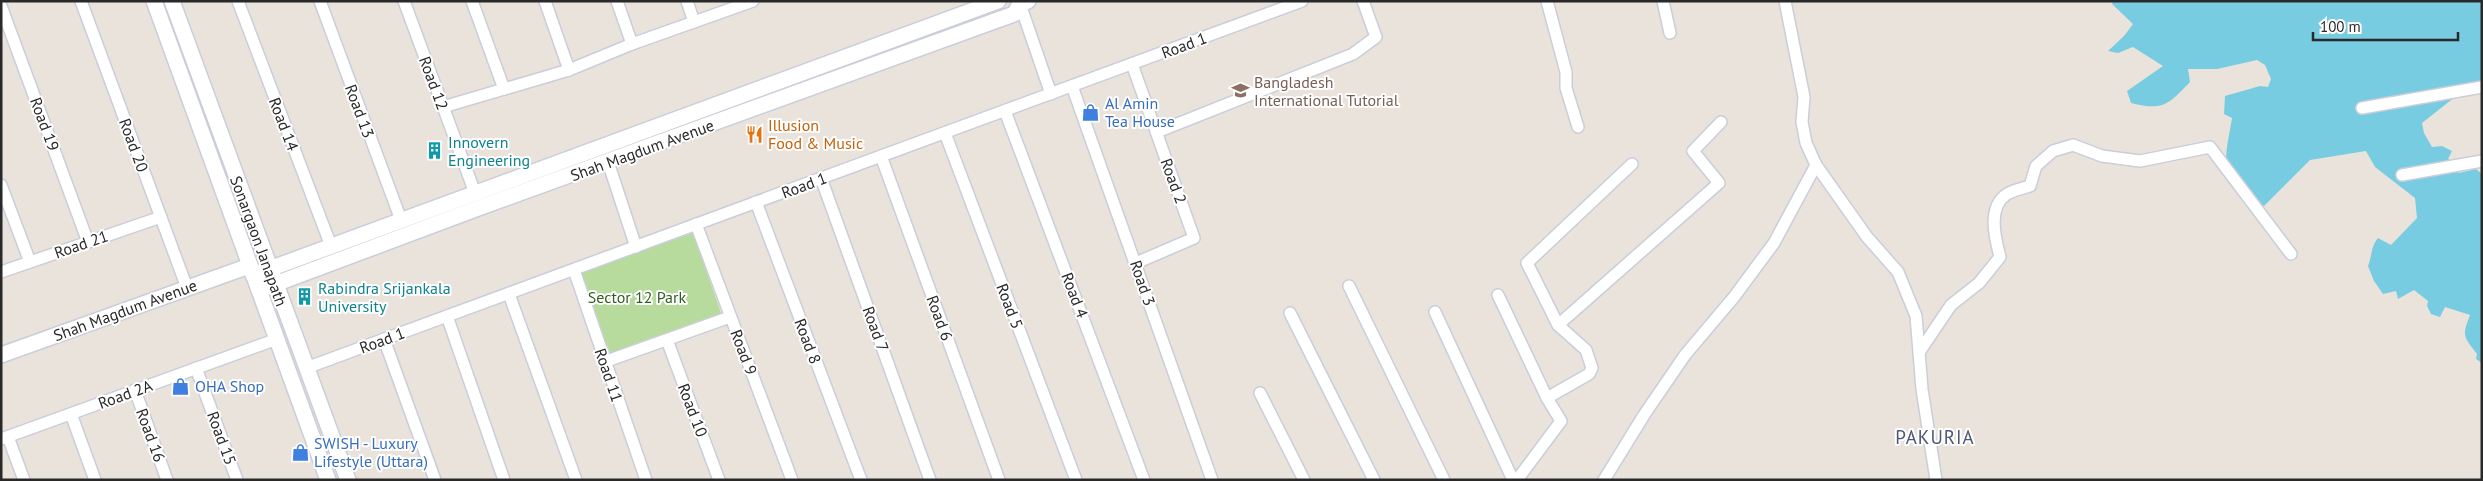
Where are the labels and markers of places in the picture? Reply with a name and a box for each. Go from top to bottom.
place label: Bangladesh International Tutorial [1254,72,1399,110]
school or university icon: Bangladesh International Tutorial [1230,81,1250,101]
place label: Al Amin Tea House [1105,93,1175,131]
shop icon: Al Amin Tea House [1081,102,1101,122]
place label: Illusion Food & Music [768,115,863,153]
restaurant icon: Illusion Food & Music [744,124,764,144]
place label: Innovern Engineering [448,132,530,170]
building icon: Innovern Engineering [424,141,444,161]
place label: Rabindra Srijankala University [318,278,451,316]
building icon: Rabindra Srijankala University [294,287,314,307]
shop icon: OHA Shop [171,376,191,396]
place label: OHA Shop [195,376,264,396]
place label: SWISH - Luxury Lifestyle (Uttara) [314,433,428,471]
shop icon: SWISH - Luxury Lifestyle (Uttara) [290,442,310,462]

